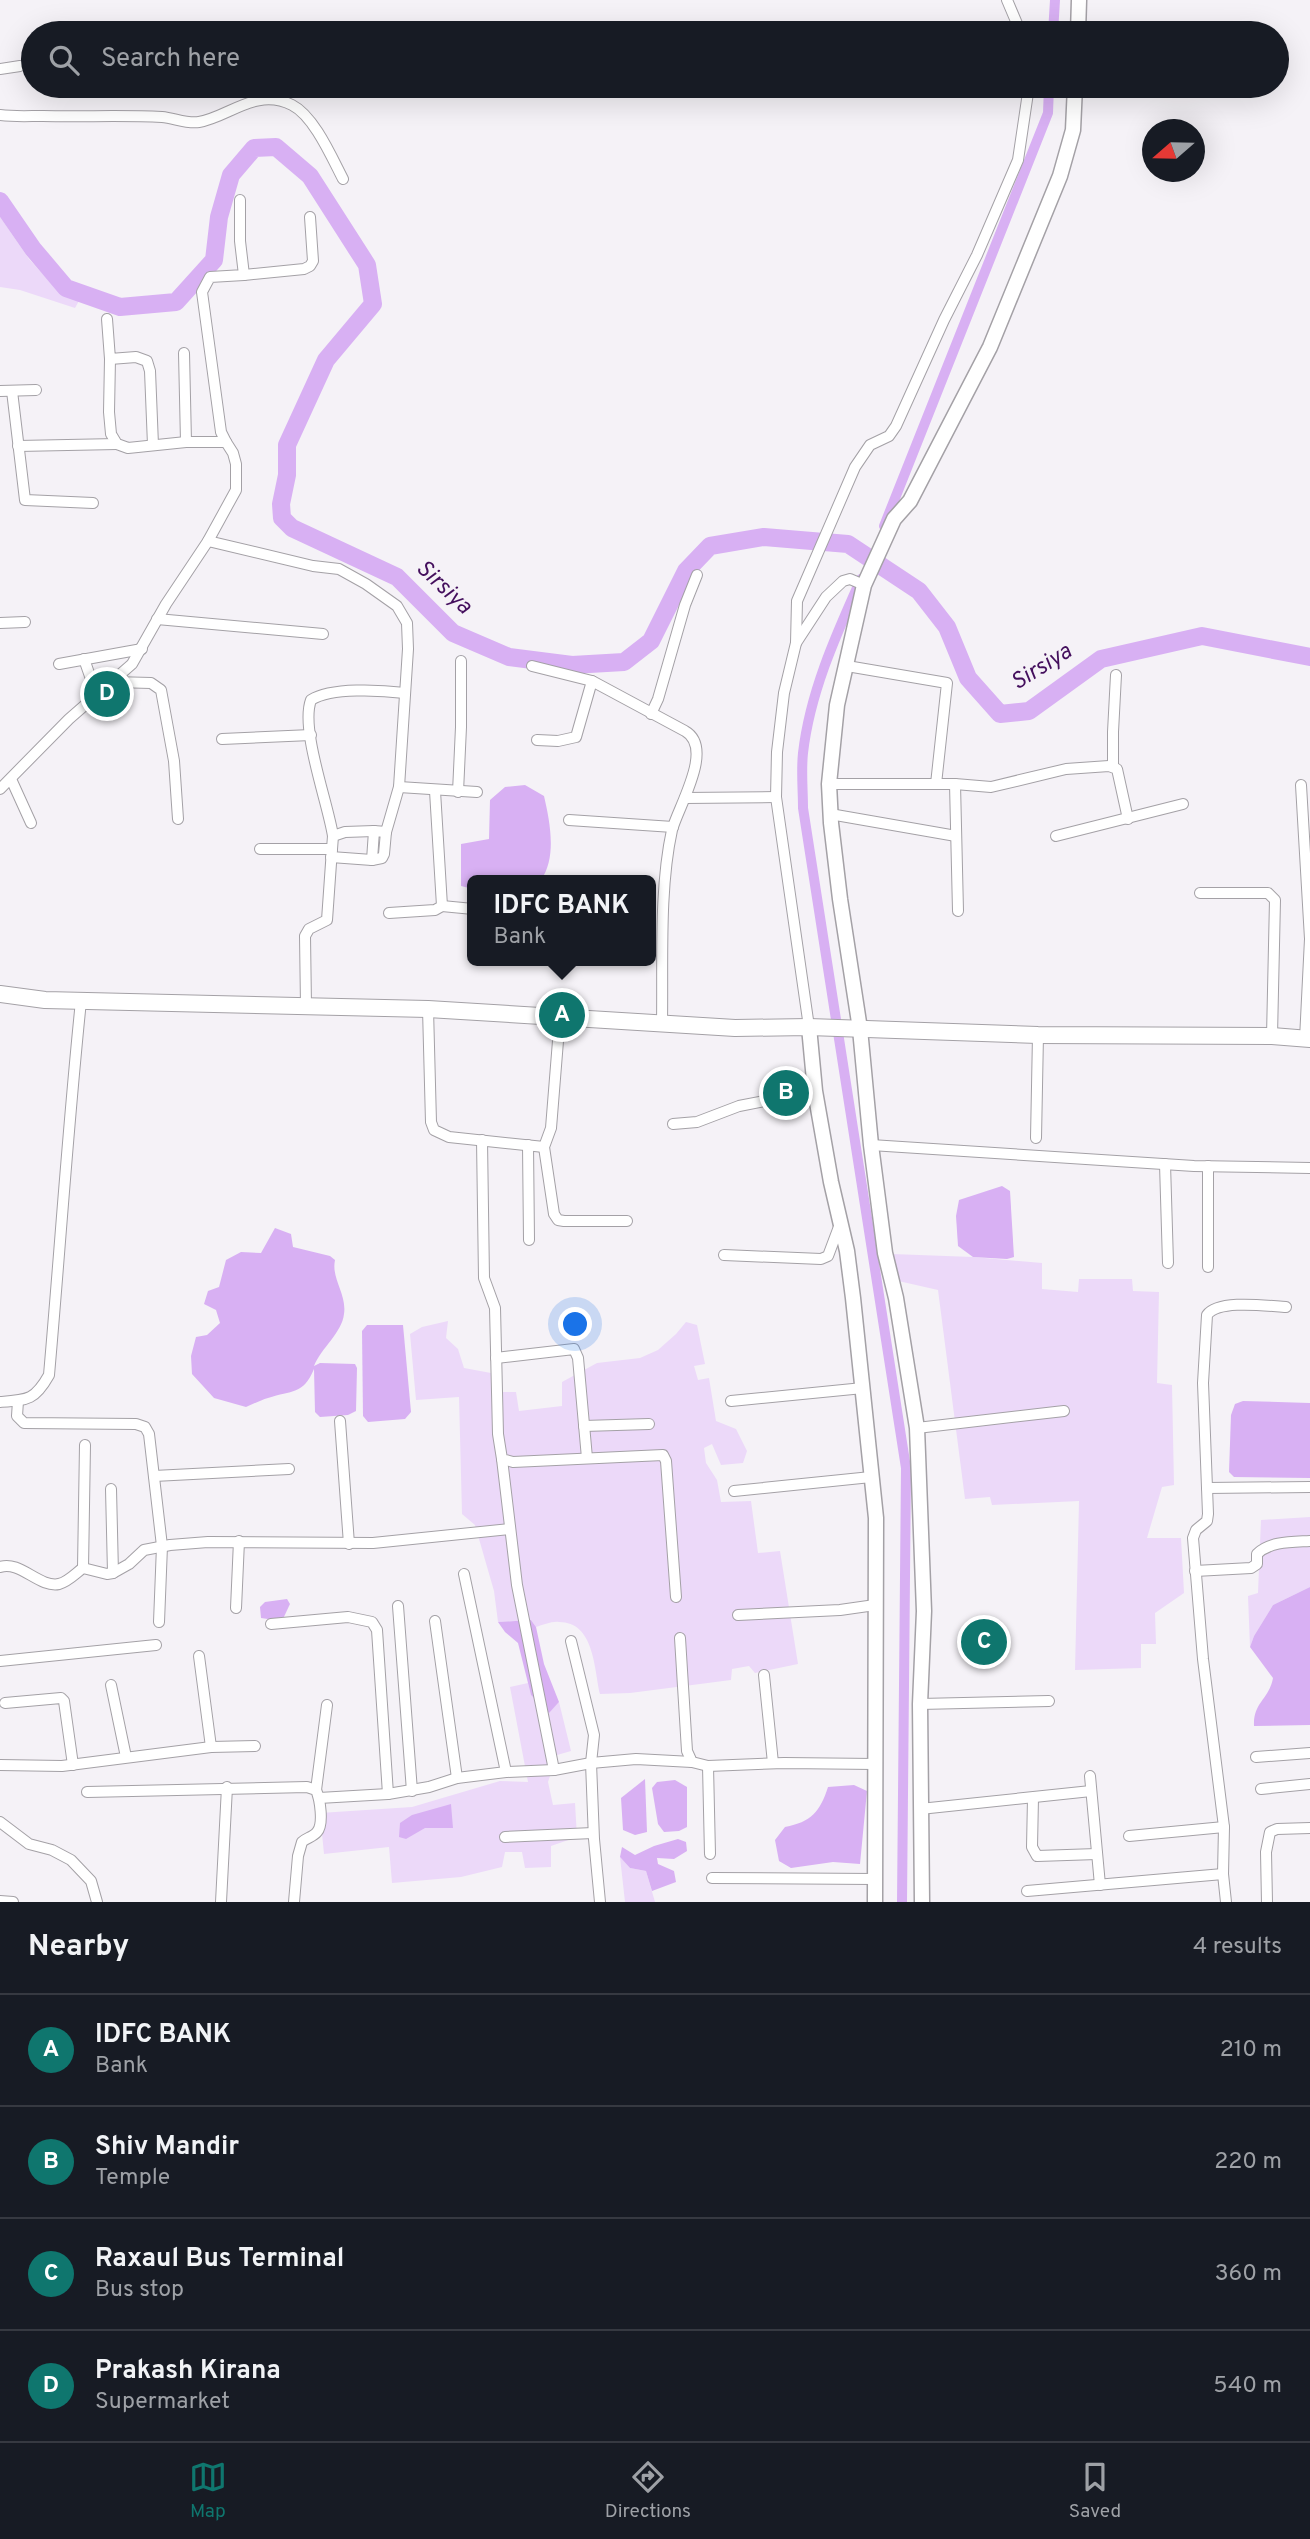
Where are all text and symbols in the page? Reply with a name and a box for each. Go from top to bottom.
search box [21,21,1289,98]
icon: search [45,41,83,79]
text: Search here [101,43,240,76]
north arrow [1142,119,1205,182]
water label: Sirsiya [409,555,477,621]
water label: Sirsiya [1006,638,1078,698]
pin: D [84,668,130,720]
popup [467,875,656,966]
text: IDFC BANK [493,890,630,923]
text: Bank [493,923,546,952]
pin: A [539,989,585,1041]
pin: B [763,1067,809,1119]
your location [558,1307,592,1341]
pin: C [961,1616,1007,1668]
text: Nearby [28,1929,129,1966]
text: 4 results [1193,1933,1282,1962]
text: IDFC BANK [95,2019,231,2052]
text: A [43,2036,59,2065]
text: 210 m [1220,2036,1282,2065]
text: Bank [95,2052,148,2081]
text: Shiv Mandir [95,2131,239,2164]
text: B [43,2148,59,2177]
text: 220 m [1214,2148,1282,2177]
text: Temple [95,2164,170,2193]
text: Raxaul Bus Terminal [95,2243,344,2276]
text: C [44,2260,58,2289]
text: 360 m [1215,2260,1282,2289]
text: Bus stop [95,2276,184,2305]
text: Prakash Kirana [95,2355,281,2388]
text: D [43,2372,59,2401]
text: 540 m [1213,2372,1282,2401]
text: Supermarket [95,2388,230,2417]
tab: Map [189,2458,227,2524]
tab: Directions [605,2458,691,2524]
tab: Saved [1069,2458,1121,2524]

